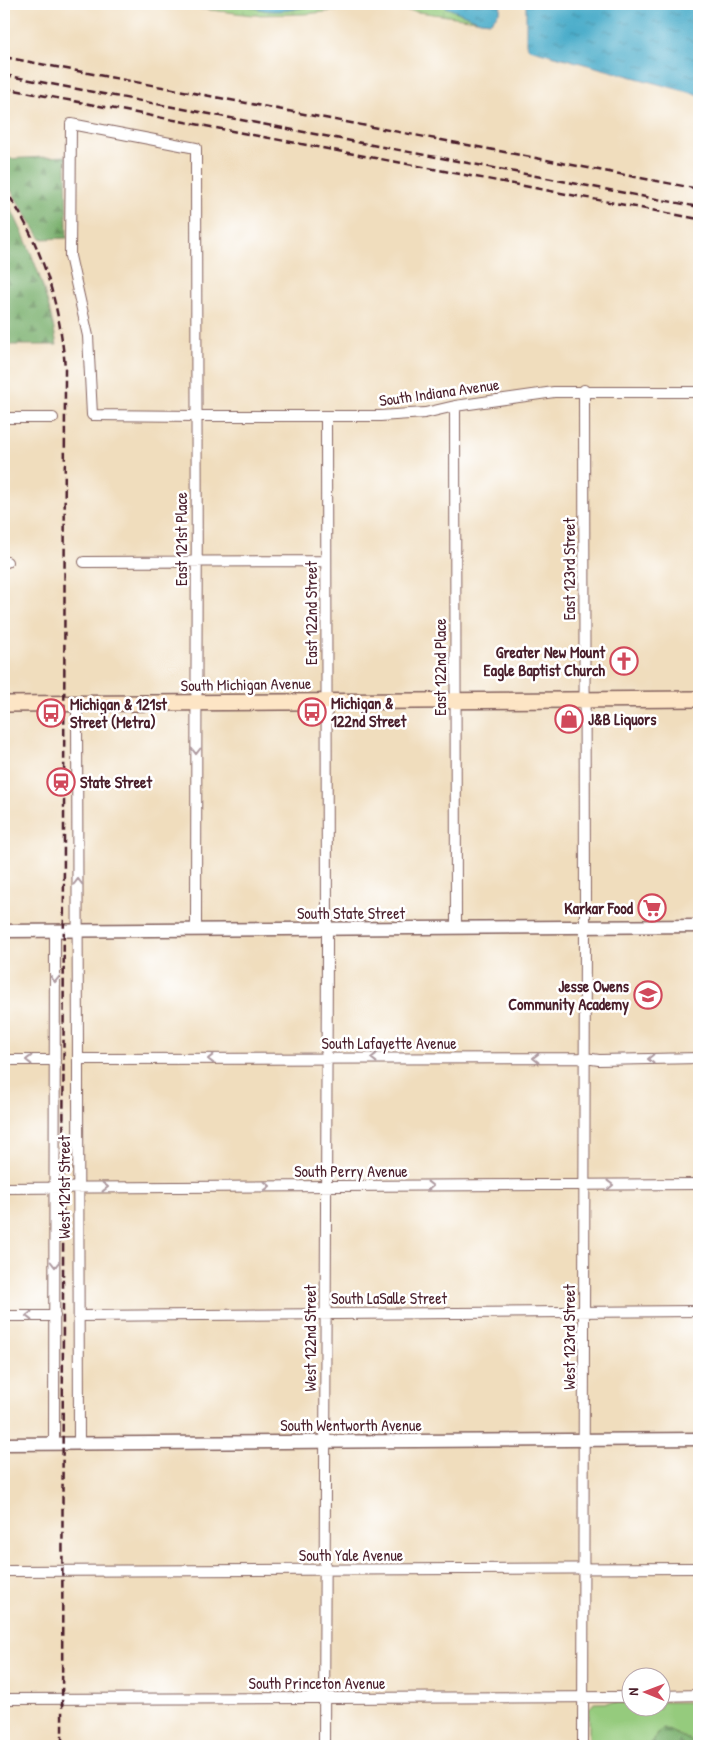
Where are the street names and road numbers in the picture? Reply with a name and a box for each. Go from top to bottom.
street label: South Indiana Avenue [378,373,501,411]
street label: East 121st Place [170,491,192,586]
street label: East 123rd Street [558,517,580,620]
street label: East 122nd Street [300,561,322,665]
street label: East 122nd Place [429,618,451,716]
street label: South Michigan Avenue [181,672,312,696]
street label: South State Street [297,902,405,924]
street label: South Lafayette Avenue [321,1032,457,1054]
street label: West 121st Street [53,1135,75,1239]
street label: South Perry Avenue [294,1160,408,1182]
street label: West 122nd Street [299,1284,321,1391]
street label: West 123rd Street [558,1284,580,1390]
street label: South LaSalle Street [331,1287,448,1309]
street label: South Wentworth Avenue [280,1414,422,1436]
street label: South Yale Avenue [299,1544,404,1566]
street label: South Princeton Avenue [249,1672,386,1694]

